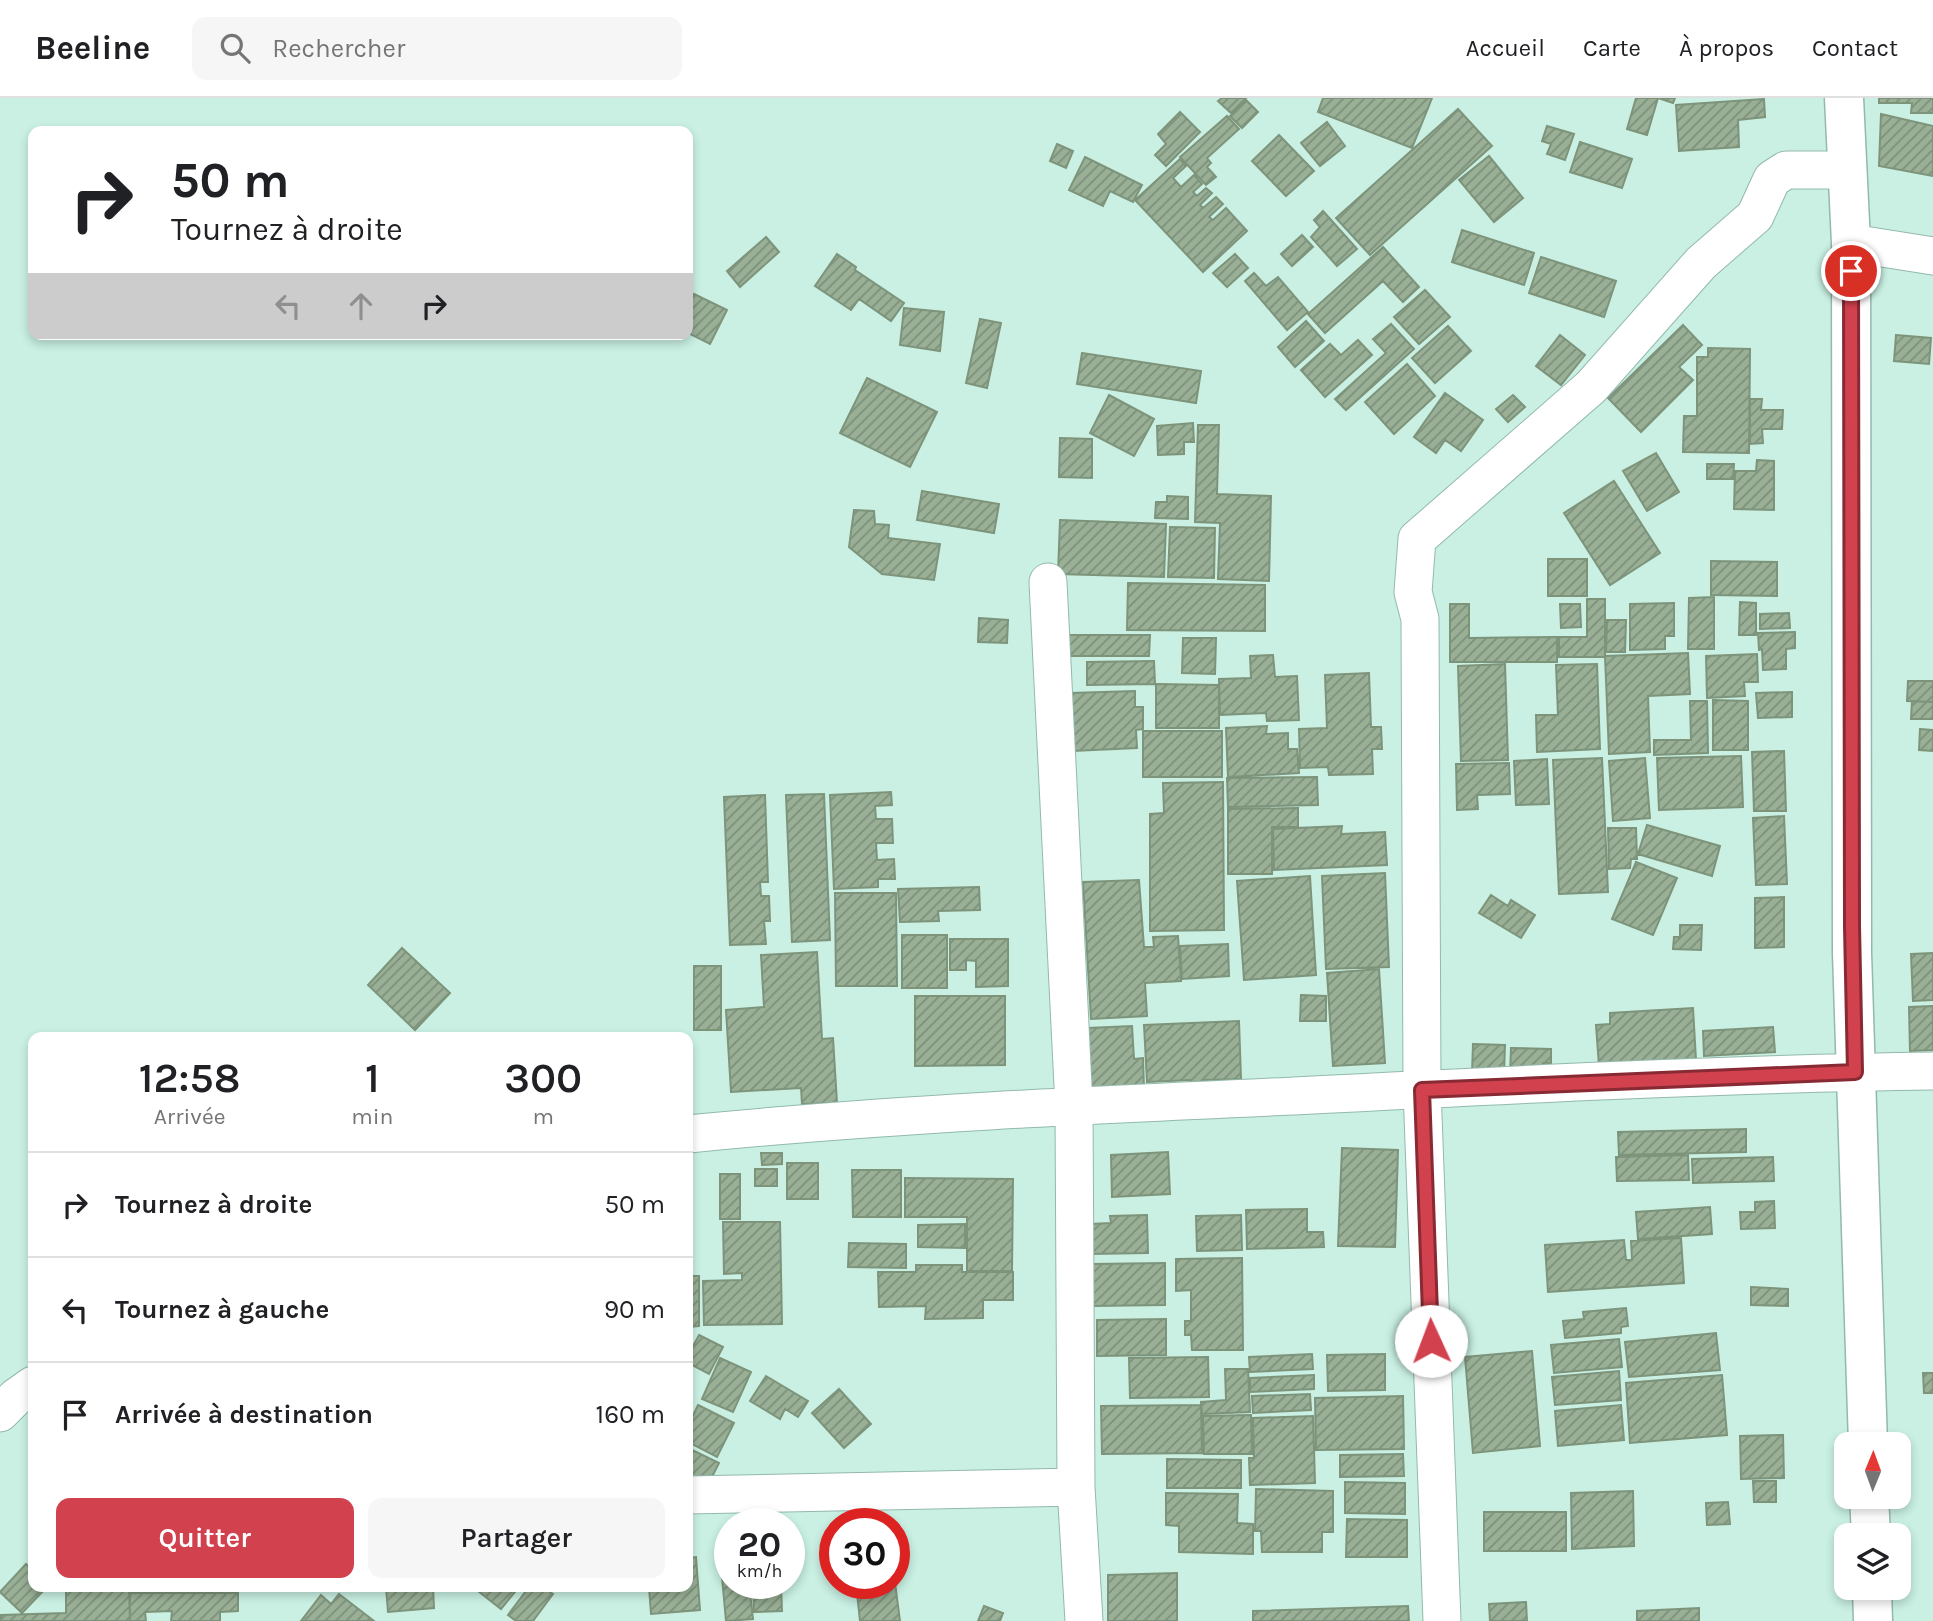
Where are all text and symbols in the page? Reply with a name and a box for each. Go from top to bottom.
search box [192,17,682,80]
text: Beeline [35,29,150,67]
icon: search [216,29,254,67]
text: Rechercher [272,33,405,64]
text: Accueil [1466,34,1545,62]
text: Carte [1583,34,1641,62]
text: À propos [1679,34,1774,62]
text: Contact [1812,34,1898,62]
text: 50 m [171,152,289,209]
icon: right [56,154,147,245]
text: Tournez à droite [171,211,403,248]
pin [1821,241,1881,301]
icon: arrive [1832,252,1870,290]
icon: left [269,287,307,325]
icon: ahead [342,287,380,325]
icon: right [415,287,453,325]
text: 12:58 [139,1053,240,1103]
text: 1 [365,1053,380,1103]
text: 300 [504,1053,582,1103]
text: Arrivée [154,1103,226,1130]
text: min [351,1103,393,1130]
text: m [532,1103,554,1130]
icon: right [56,1186,94,1224]
text: Tournez à droite [115,1189,312,1220]
text: 50 m [604,1189,665,1220]
icon: left [56,1291,94,1329]
text: Tournez à gauche [115,1294,329,1325]
text: 90 m [604,1294,665,1325]
position arrow [1394,1304,1468,1378]
icon: arrive [56,1396,94,1434]
text: Arrivée à destination [115,1399,373,1430]
text: 160 m [596,1399,665,1430]
north arrow [1834,1432,1911,1508]
map controls [1834,1432,1911,1600]
button: Quitter [56,1498,354,1578]
button: Partager [368,1498,665,1578]
speed limit sign: 30 [819,1508,910,1599]
button: layers [1834,1523,1911,1600]
text: 20 [738,1524,781,1565]
text: km/h [737,1560,782,1582]

